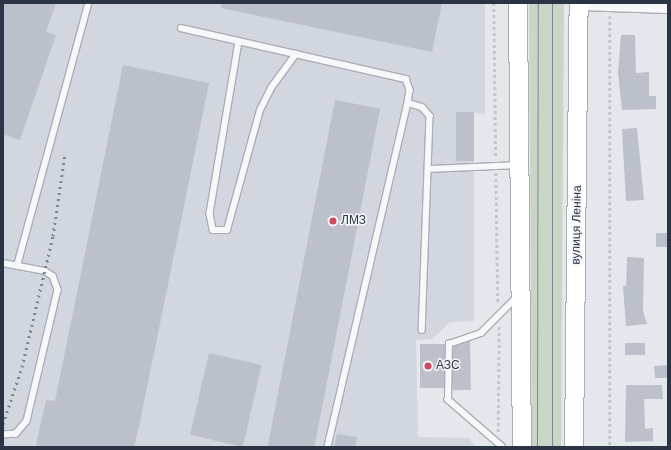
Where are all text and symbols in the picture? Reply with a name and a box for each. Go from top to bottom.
street label: вулиця Леніна [569,185,585,265]
place label: ЛМЗ [341,214,366,228]
marker: ЛМЗ [328,216,338,226]
place label: АЗС [436,359,460,373]
marker: АЗС [423,361,433,371]

